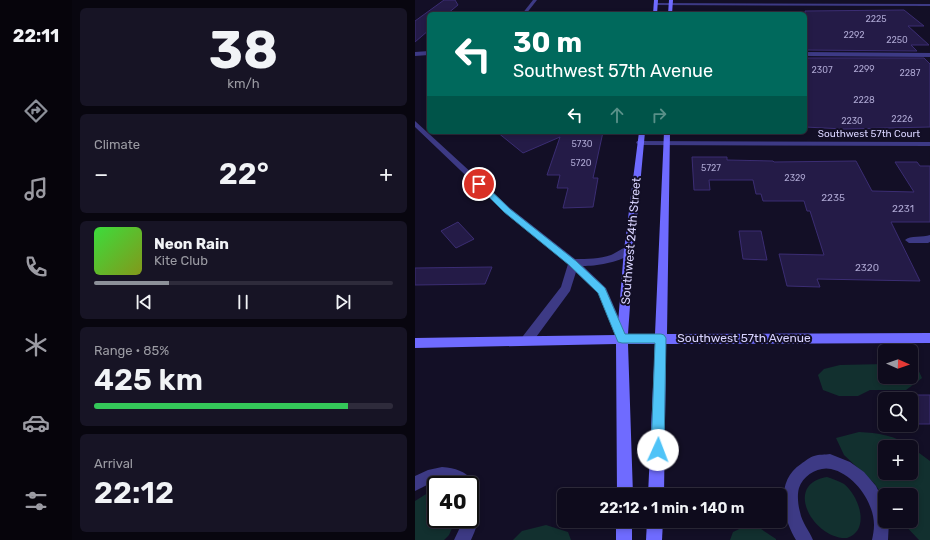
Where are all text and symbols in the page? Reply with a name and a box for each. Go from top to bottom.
house number: 2225 [865,14,887,24]
text: 38 [209,19,278,81]
text: 22:11 [13,25,59,47]
text: 30 m [513,26,582,59]
icon: left [447,28,499,80]
house number: 2292 [843,30,865,40]
house number: 2250 [886,35,908,45]
text: Southwest 57th Avenue [513,60,713,82]
house number: 2299 [853,64,875,74]
house number: 2307 [811,65,833,75]
house number: 2287 [900,68,921,78]
text: km/h [227,76,260,91]
house number: 2228 [853,95,875,105]
icon: directions [22,97,50,125]
icon: left [564,104,586,126]
icon: ahead [606,104,628,126]
icon: right [648,104,670,126]
house number: 2226 [891,114,913,124]
house number: 2230 [841,116,863,126]
street label: Southwest 57th Court [818,128,920,140]
text: Climate [94,137,140,152]
house number: 5730 [571,139,593,149]
text: 22° [219,156,269,192]
house number: 5720 [571,158,592,168]
text: − [94,161,108,188]
text: + [379,161,393,188]
house number: 5727 [701,163,721,173]
pin [462,167,496,201]
icon: arrive [468,173,490,195]
house number: 2329 [784,173,806,183]
icon: music [22,175,50,203]
street label: Southwest 24th Street [618,177,644,305]
house number: 2235 [821,192,845,204]
house number: 2231 [892,203,914,215]
text: Neon Rain [154,235,229,253]
icon: phone [22,253,50,281]
text: Kite Club [154,253,208,268]
house number: 2320 [855,262,879,274]
icon: previous [133,291,155,313]
icon: pause [232,291,254,313]
icon: next [332,291,354,313]
icon: climate [22,331,50,359]
street label: Southwest 57th Avenue [677,331,811,345]
text: Range · 85% [94,343,169,358]
north arrow [878,344,918,384]
map controls [878,344,918,528]
text: 425 km [94,362,203,398]
button: search [878,392,918,432]
icon: car [22,409,50,437]
position arrow [637,429,679,471]
button: + [878,440,918,480]
text: Arrival [94,456,133,471]
text: 22:12 [94,475,174,511]
speed limit sign: 40 [427,476,479,528]
icon: filters [22,487,50,515]
button: − [878,488,918,528]
text: 22:12 · 1 min · 140 m [599,499,745,517]

